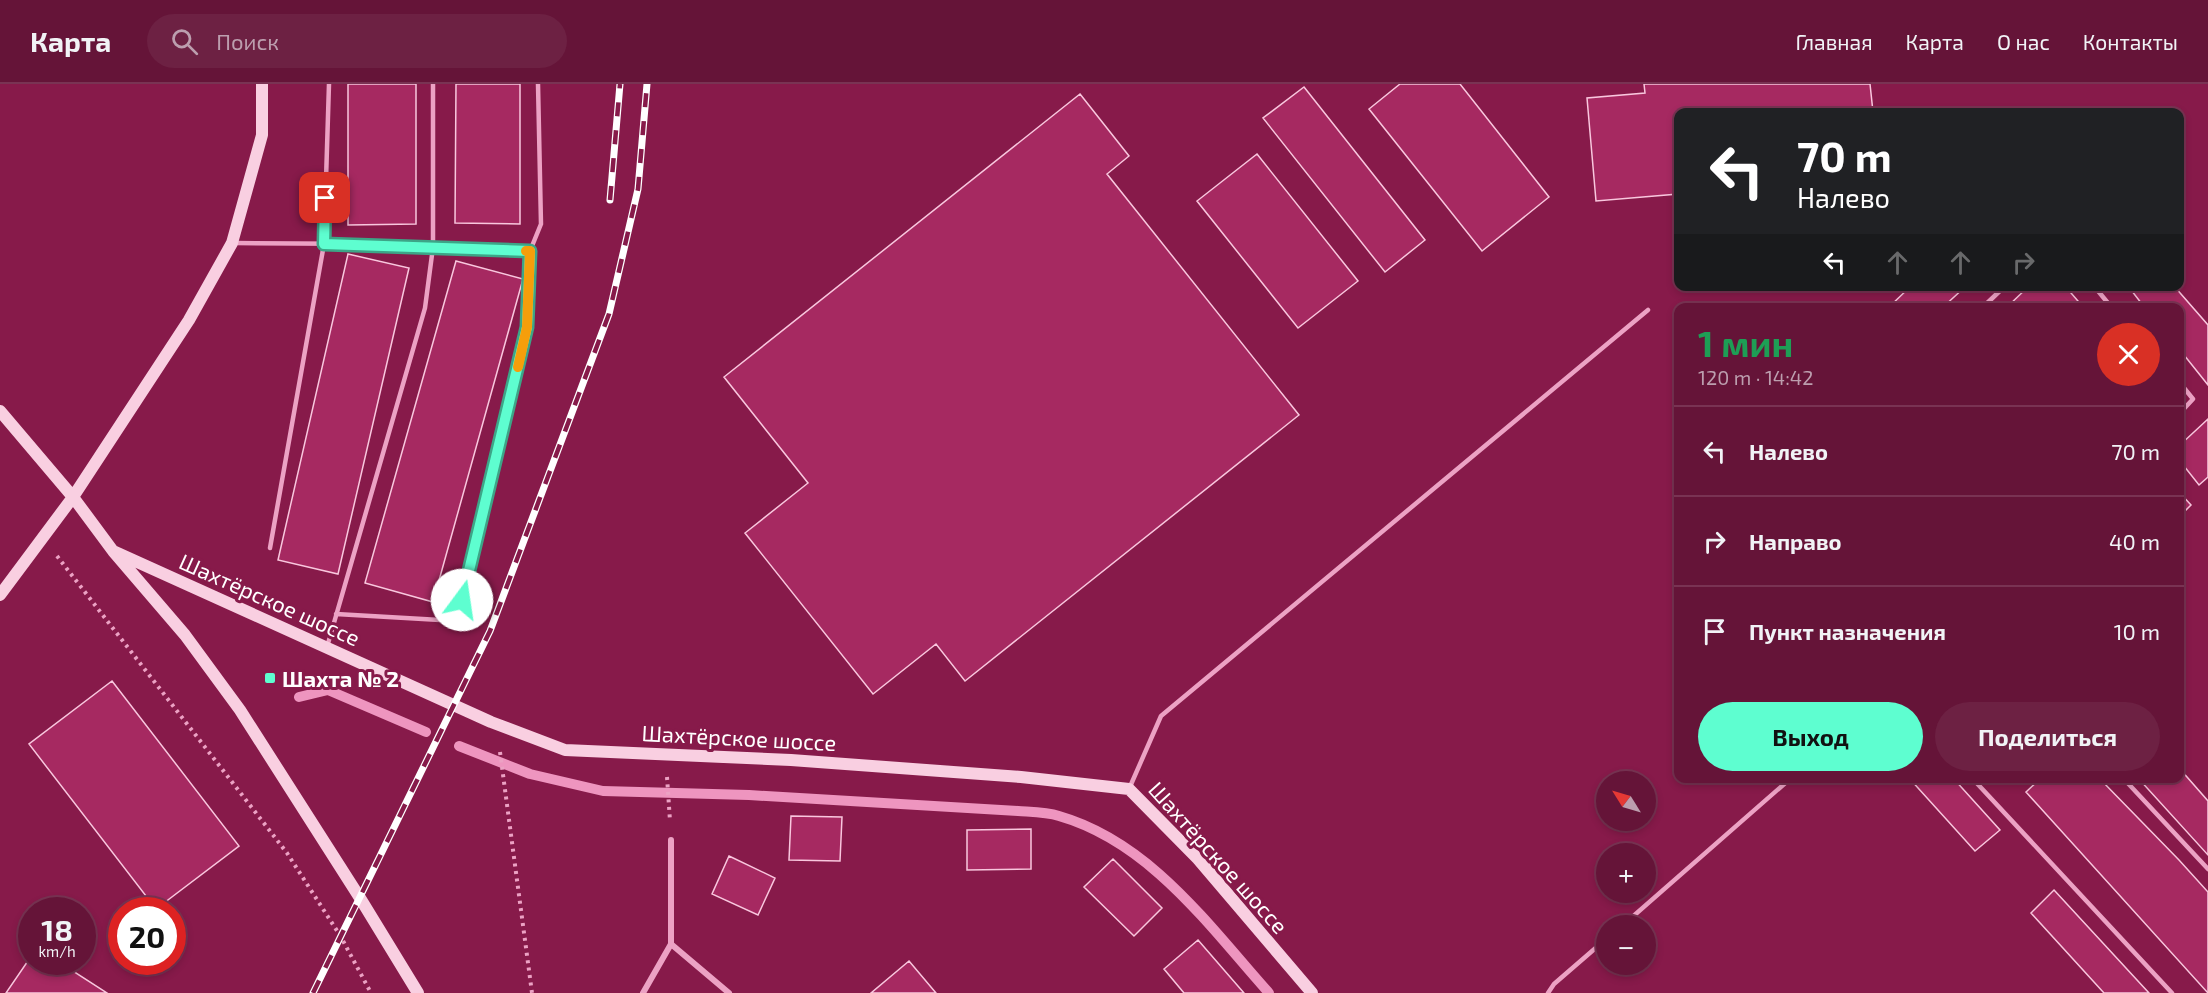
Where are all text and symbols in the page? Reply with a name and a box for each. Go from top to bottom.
search box [147,14,567,68]
text: Карта [30,24,111,58]
icon: search [168,25,201,58]
text: Поиск [216,28,279,54]
text: Главная [1796,29,1873,54]
text: Карта [1906,29,1964,54]
text: О нас [1997,29,2050,54]
text: Контакты [2083,29,2178,54]
text: 70 m [1797,130,1892,180]
icon: left [1698,132,1776,210]
pin [299,172,350,223]
icon: arrive [308,181,341,214]
text: Налево [1797,181,1890,213]
icon: left [1818,246,1851,279]
icon: ahead [1881,246,1914,279]
icon: ahead [1944,246,1977,279]
icon: right [2007,246,2040,279]
text: 1 мин [1698,321,1793,364]
button: close [2097,323,2160,386]
text: 120 m · 14:42 [1698,365,1813,389]
icon: left [1698,435,1731,468]
text: Налево [1749,438,1828,464]
text: 70 m [2111,438,2160,464]
icon: right [1698,525,1731,558]
text: Направо [1749,528,1842,554]
text: 40 m [2109,528,2160,554]
street label: Шахтёрское шоссе [176,547,364,651]
position arrow [430,568,494,632]
icon: arrive [1698,615,1731,648]
text: Пункт назначения [1749,618,1946,644]
text: 10 m [2114,618,2160,644]
place label: Шахта № 2 [282,665,399,691]
marker: Шахта № 2 [263,671,277,685]
button: Выход [1698,702,1923,771]
button: Поделиться [1935,702,2160,771]
street label: Шахтёрское шоссе [641,719,837,755]
north arrow [1596,771,1656,831]
map controls [1596,771,1656,975]
street label: Шахтёрское шоссе [1144,776,1294,938]
button: + [1596,843,1656,903]
speed limit sign: 20 [108,897,186,975]
text: 18 [41,911,73,947]
button: − [1596,915,1656,975]
text: km/h [38,942,76,960]

